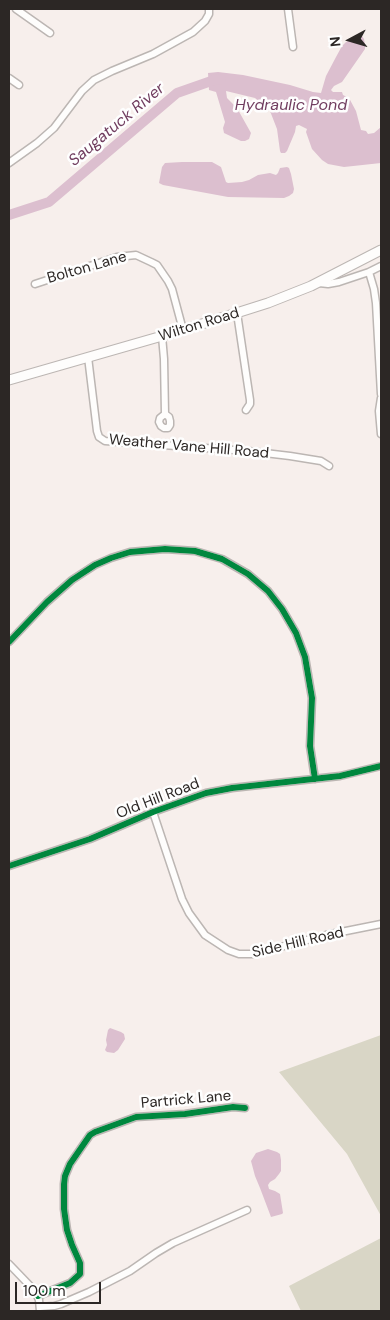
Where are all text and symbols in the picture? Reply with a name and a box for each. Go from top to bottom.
north arrow [325,15,375,65]
text: N [326,36,345,48]
water label: Saugatuck River [65,79,169,171]
water label: Hydraulic Pond [235,96,347,116]
street label: Bolton Lane [45,248,129,288]
street label: Wilton Road [156,304,242,346]
street label: Weather Vane Hill Road [108,431,270,463]
street label: Old Hill Road [114,775,202,823]
street label: Side Hill Road [250,924,346,962]
street label: Partrick Lane [140,1087,232,1113]
scale bar [18,1272,104,1304]
text: 100 m [23,1281,66,1301]

